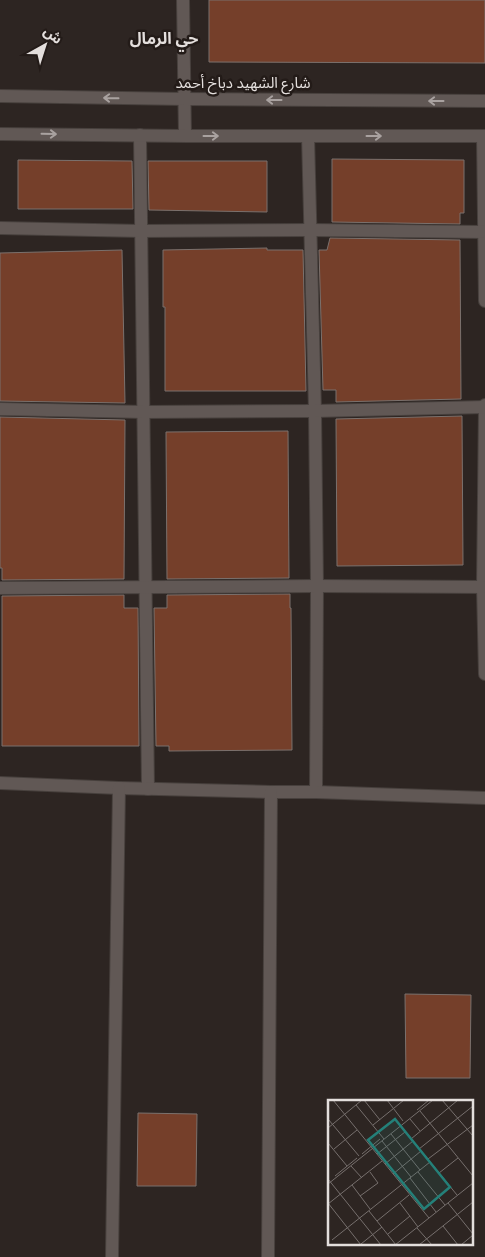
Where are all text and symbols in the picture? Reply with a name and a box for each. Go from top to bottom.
north arrow [20,20,70,70]
text: ش [40,22,66,48]
district label: حي الرمال [130,28,198,52]
street label: شارع الشهيد دباخ أحمد [175,73,311,95]
one-way arrow [104,93,120,102]
one-way arrow [266,95,282,104]
one-way arrow [429,96,445,105]
one-way arrow [40,129,56,139]
one-way arrow [202,131,219,141]
one-way arrow [365,131,381,141]
inset map [328,1100,472,1244]

